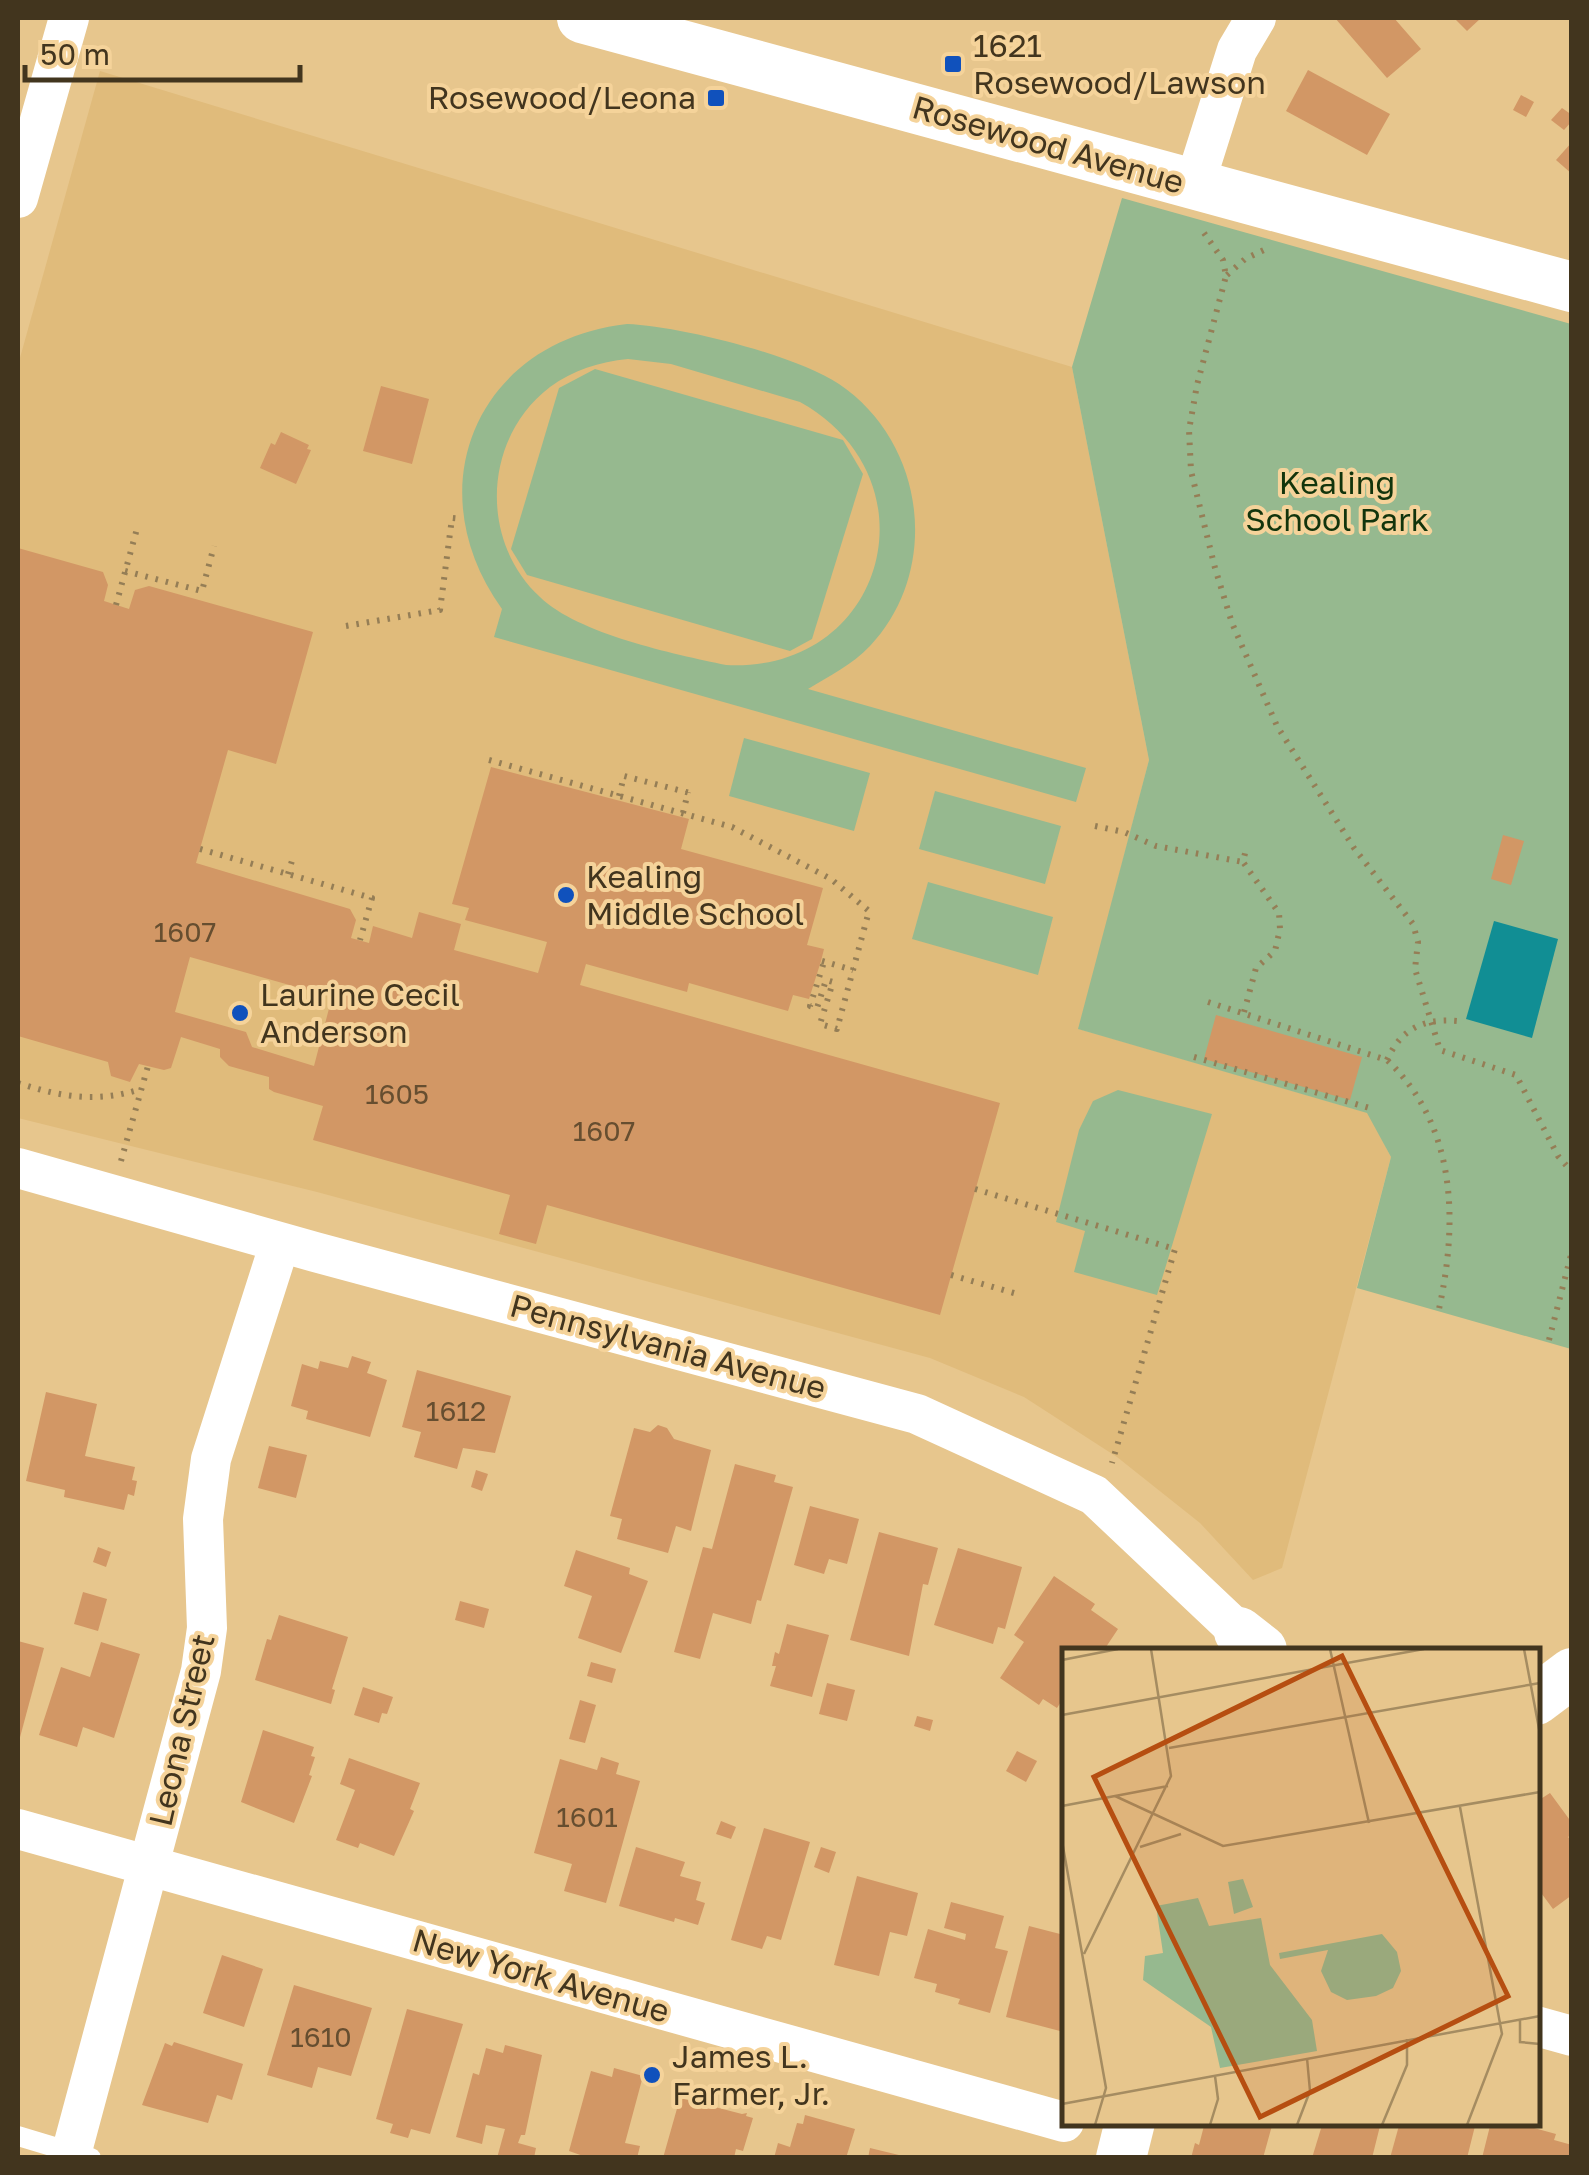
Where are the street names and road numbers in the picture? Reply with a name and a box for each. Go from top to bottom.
street label: Rosewood Avenue [908,87,1188,201]
street label: Pennsylvania Avenue [506,1286,830,1406]
street label: Leona Street [140,1630,222,1830]
street label: New York Avenue [409,1920,674,2030]

